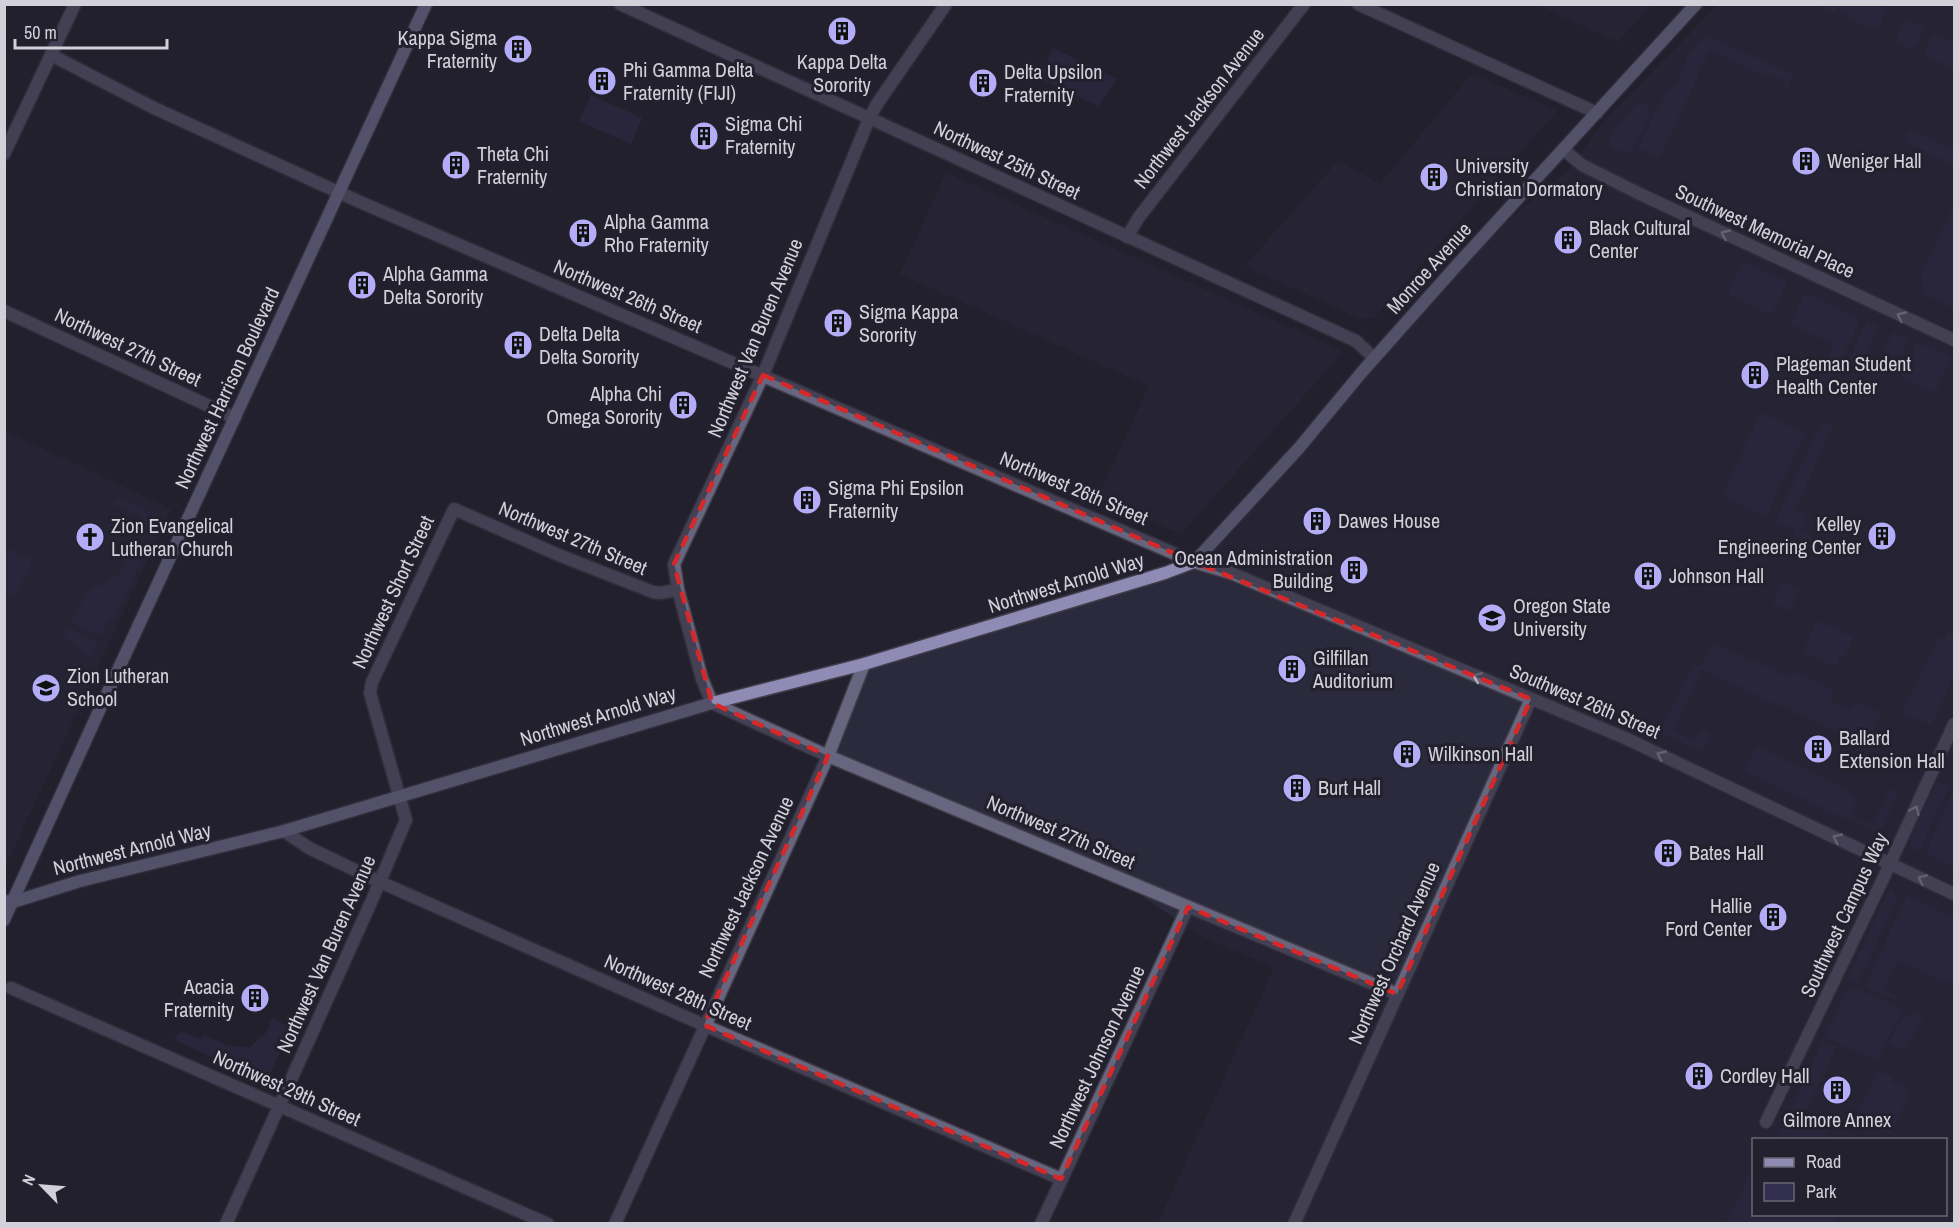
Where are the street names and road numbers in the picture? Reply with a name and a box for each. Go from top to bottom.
street label: Northwest Jackson Avenue [1127,22,1270,194]
street label: Northwest 25th Street [930,114,1085,205]
street label: Southwest Memorial Place [1671,177,1859,284]
street label: Monroe Avenue [1380,216,1477,319]
street label: Northwest Van Buren Avenue [700,234,809,441]
street label: Northwest 26th Street [550,252,707,339]
street label: Northwest Harrison Boulevard [168,283,285,493]
street label: Northwest 27th Street [51,301,206,392]
street label: Northwest 26th Street [996,444,1153,531]
street label: Northwest 27th Street [495,494,652,581]
street label: Northwest Short Street [345,511,440,673]
street label: Northwest Arnold Way [985,546,1148,619]
street label: Southwest 26th Street [1506,657,1665,745]
street label: Northwest Arnold Way [517,679,680,752]
street label: Northwest 27th Street [983,788,1140,875]
street label: Northwest Jackson Avenue [692,792,800,982]
street label: Northwest Arnold Way [50,816,214,881]
street label: Southwest Campus Way [1793,827,1894,1002]
street label: Northwest Van Buren Avenue [270,851,381,1057]
street label: Northwest Orchard Avenue [1341,857,1446,1048]
street label: Northwest 28th Street [600,947,757,1036]
street label: Northwest Johnson Avenue [1042,961,1151,1153]
street label: Northwest 29th Street [209,1043,366,1132]

